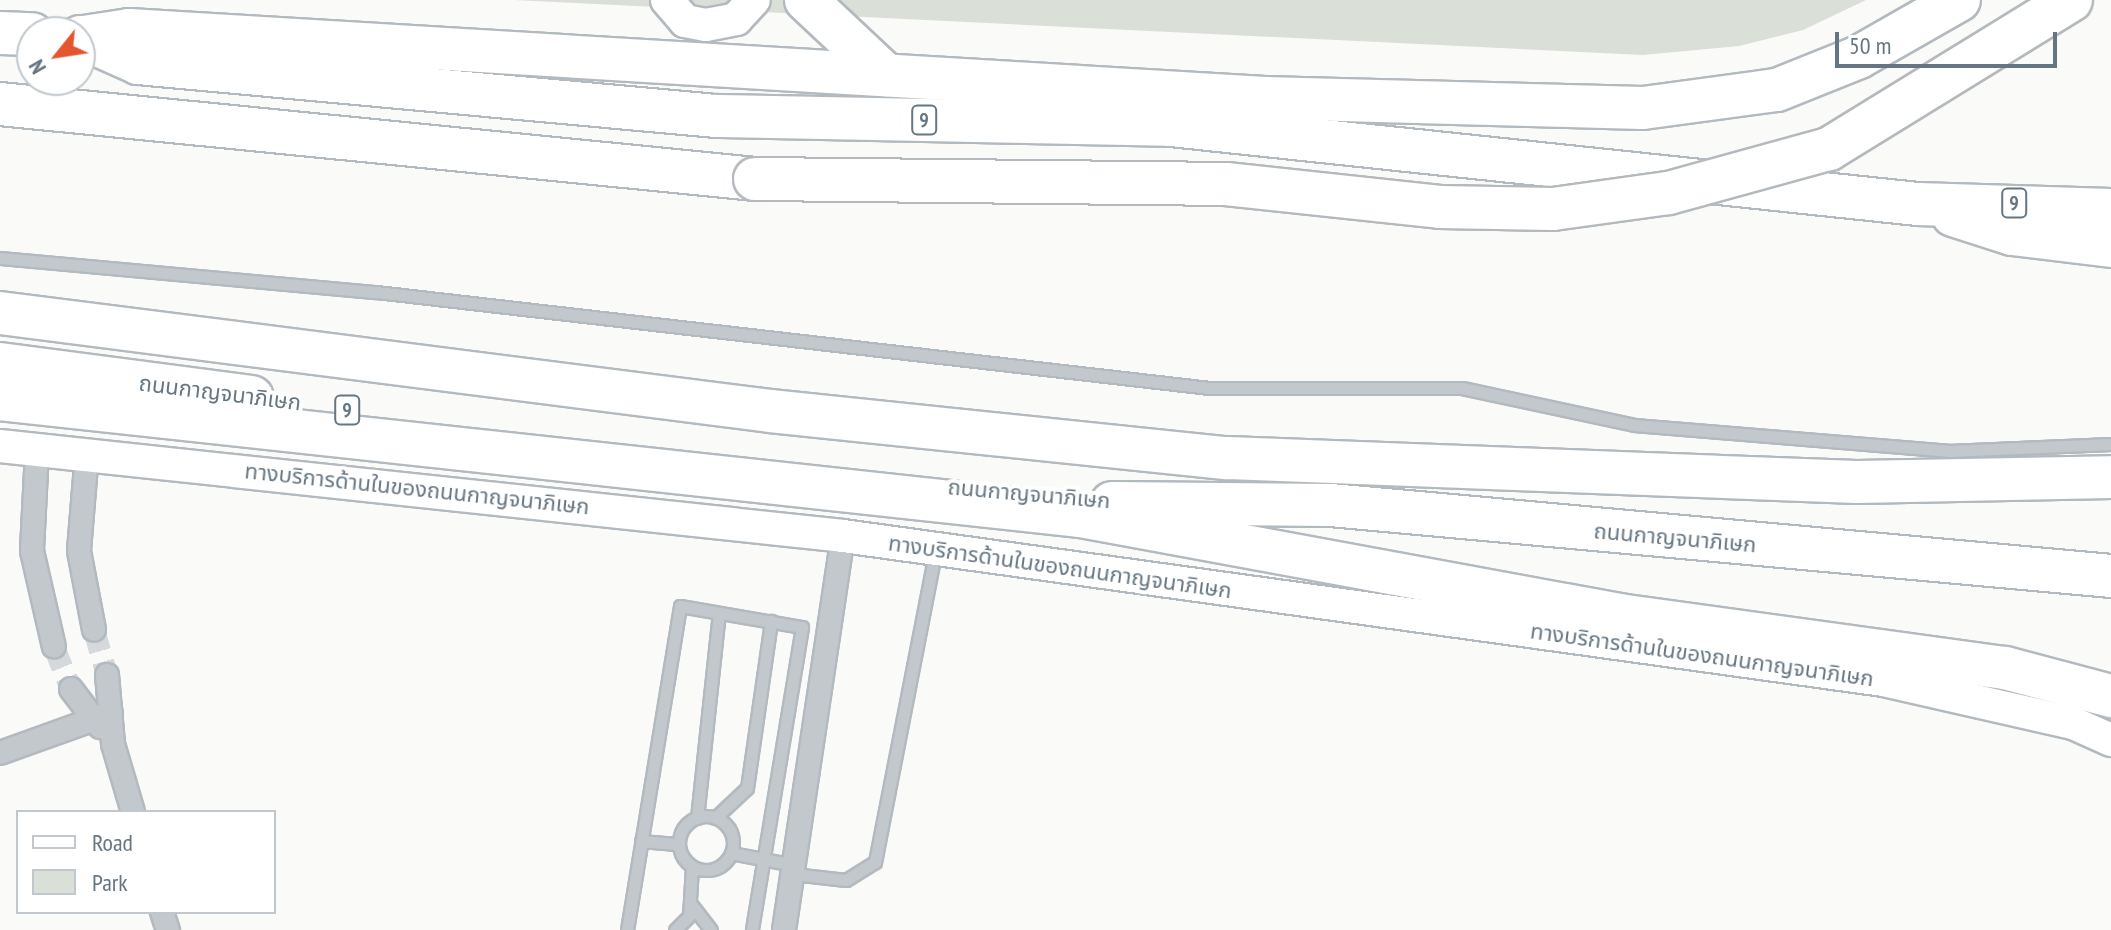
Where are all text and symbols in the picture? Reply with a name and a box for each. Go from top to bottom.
north arrow [16,16,96,96]
scale bar [1839,16,2061,66]
text: 50 m [1849,30,1891,61]
text: N [22,55,52,79]
road number: 9 [910,104,938,136]
road number: 9 [2000,187,2028,219]
street label: ถนนกาญจนาภิเษก [137,370,303,416]
road number: 9 [333,394,361,426]
street label: ทางบริการด้านในของถนนกาญจนาภิเษก [243,458,591,520]
street label: ถนนกาญจนาภิเษก [947,474,1111,514]
street label: ถนนกาญจนาภิเษก [1593,518,1757,558]
street label: ทางบริการด้านในของถนนกาญจนาภิเษก [887,530,1233,604]
street label: ทางบริการด้านในของถนนกาญจนาภิเษก [1529,618,1875,692]
legend [16,810,276,914]
text: Road [92,827,133,858]
text: Park [92,867,128,898]

